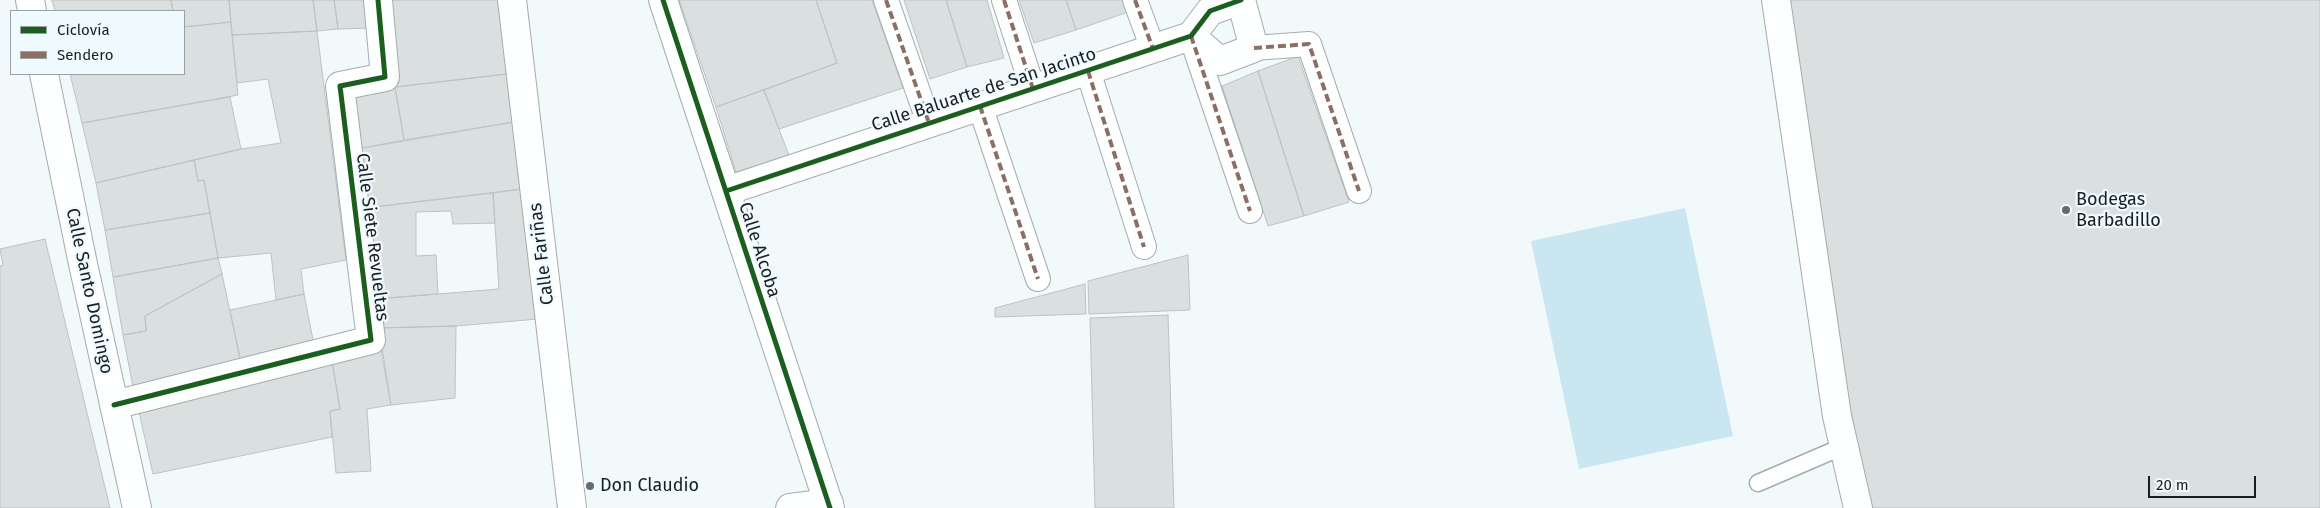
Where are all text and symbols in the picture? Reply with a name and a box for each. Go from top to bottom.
legend [10,10,185,75]
text: Ciclovía [57,21,110,39]
street label: Calle Baluarte de San Jacinto [869,43,1099,137]
text: Sendero [57,46,113,64]
street label: Calle Siete Revueltas [351,152,393,322]
place label: Bodegas Barbadillo [2076,189,2161,232]
street label: Calle Alcoba [733,200,785,300]
street label: Calle Fariñas [525,202,559,306]
marker: Bodegas Barbadillo [2060,204,2072,216]
street label: Calle Santo Domingo [61,206,117,376]
scale bar [2150,466,2258,498]
place label: Don Claudio [600,475,699,497]
text: 20 m [2156,476,2189,494]
marker: Don Claudio [584,480,596,492]

